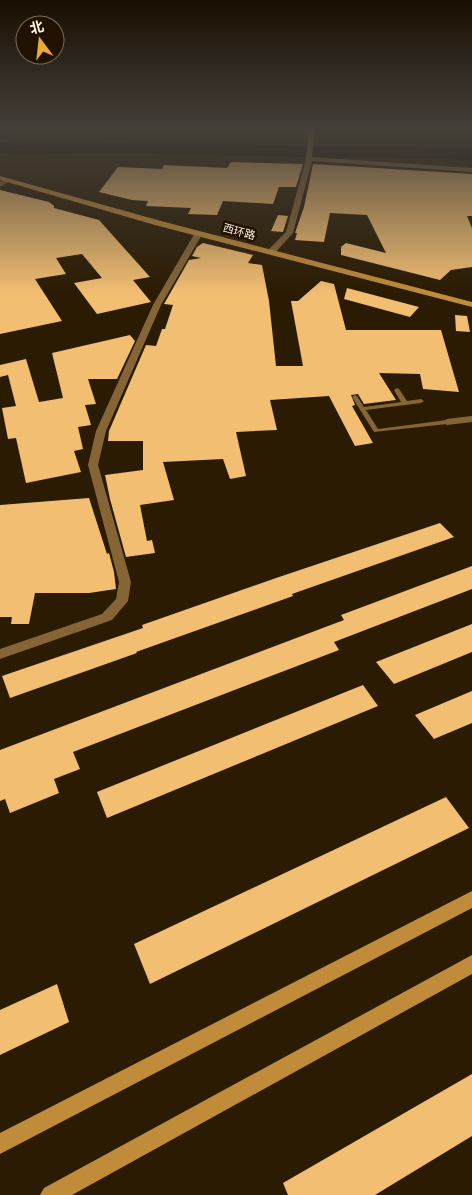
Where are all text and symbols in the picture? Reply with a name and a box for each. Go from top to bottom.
north arrow [15,15,65,65]
text: 北 [28,18,46,38]
street label: 西环路 [221,221,257,243]

